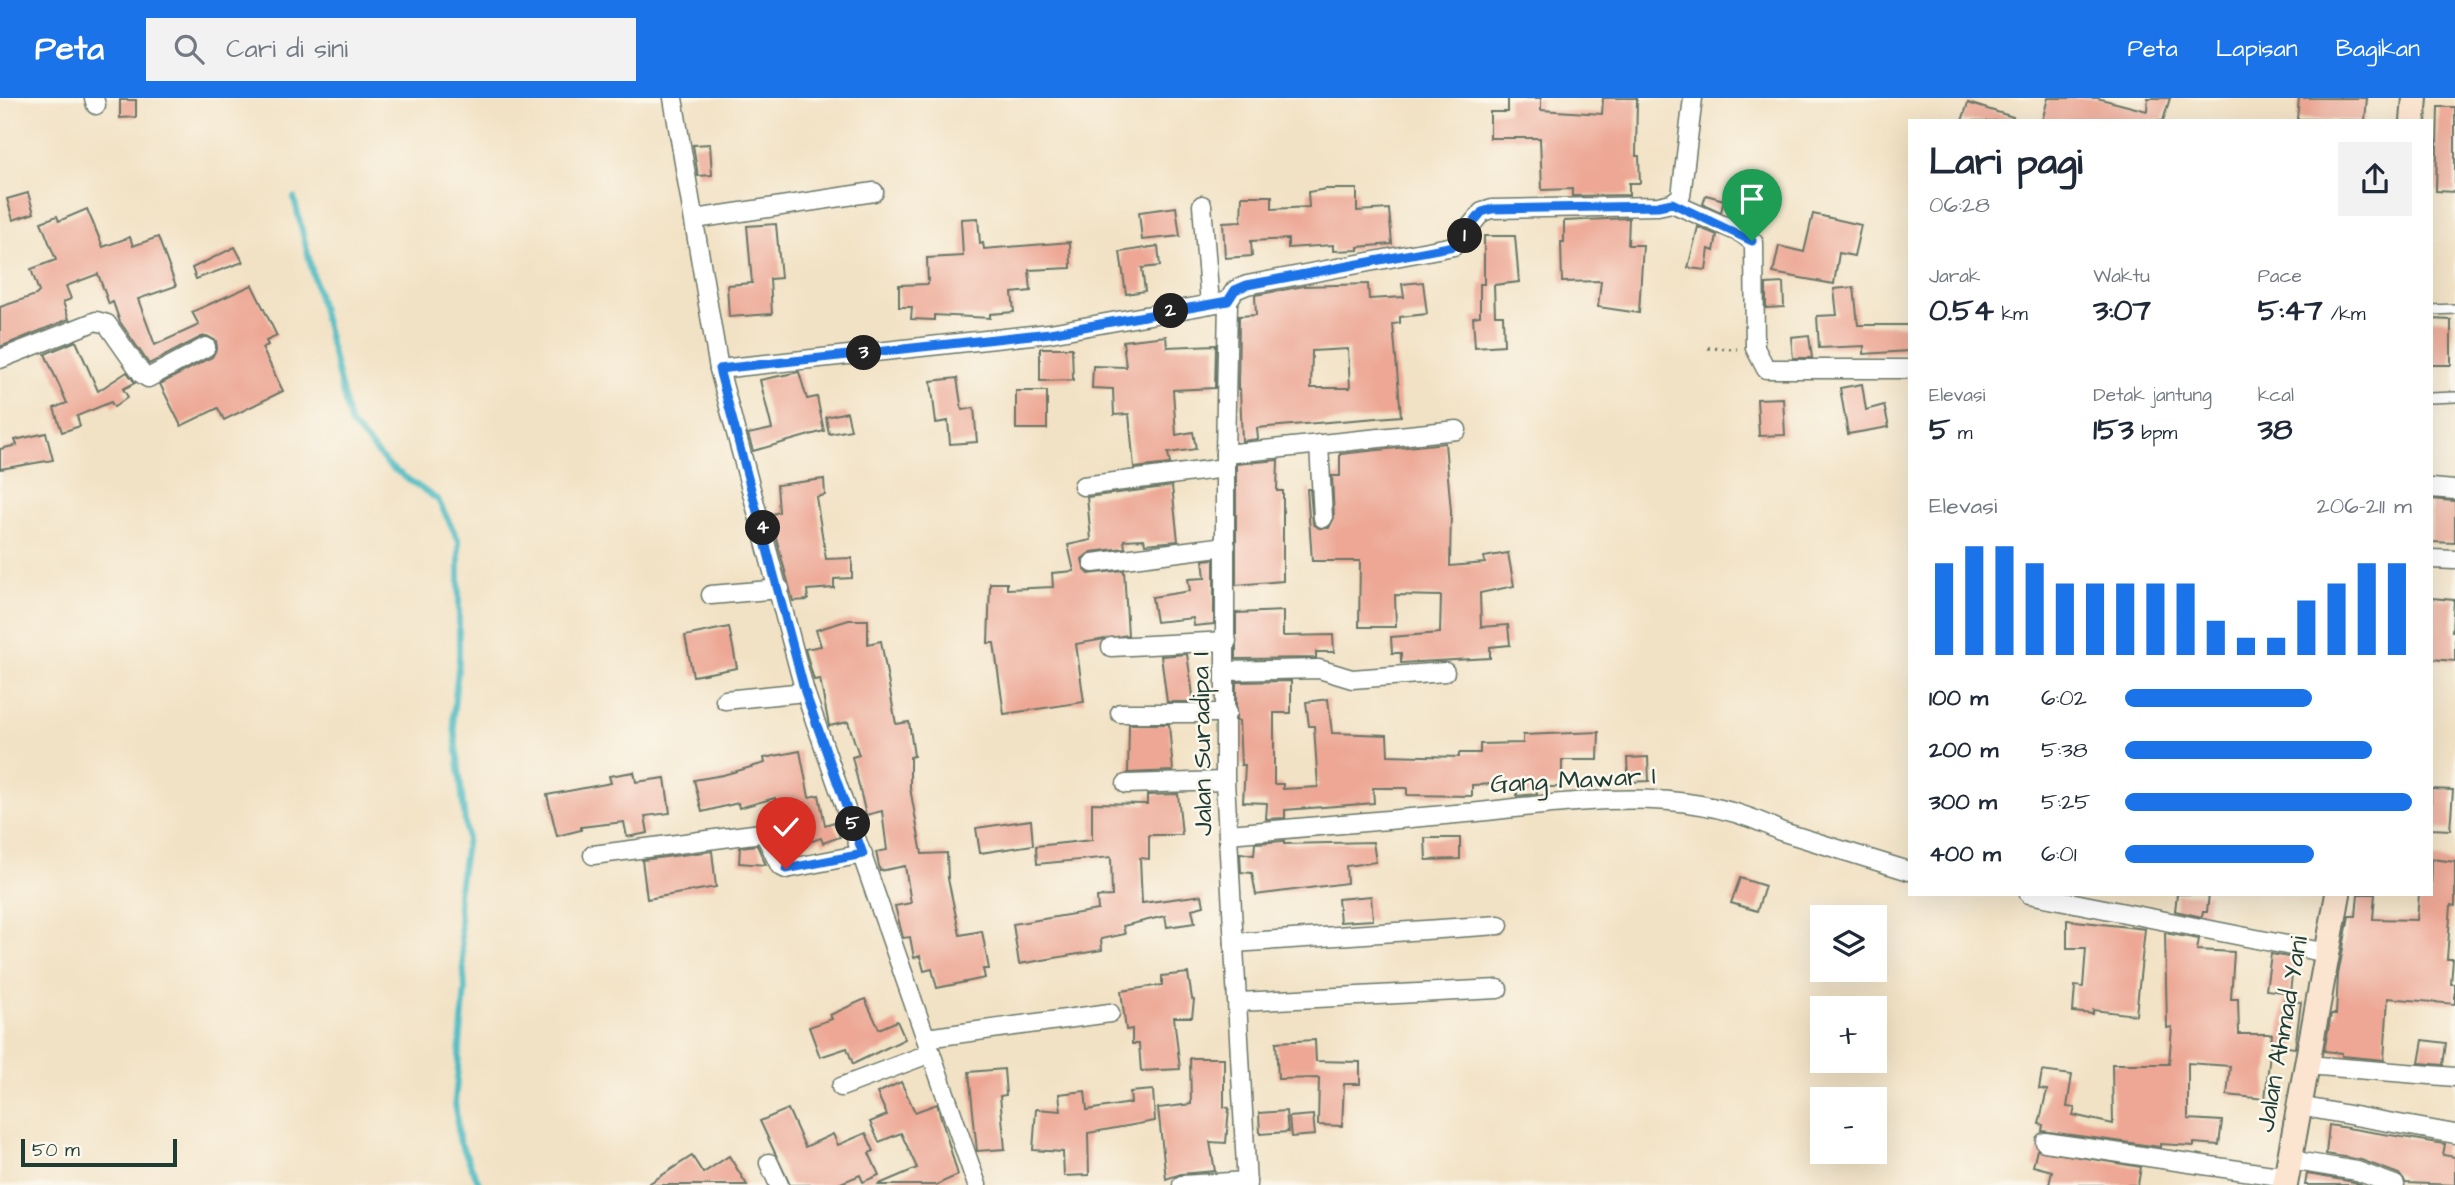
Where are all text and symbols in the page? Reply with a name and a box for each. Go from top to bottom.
search box [146,18,636,81]
text: Peta [35,26,104,72]
icon: search [170,30,208,68]
text: Cari di sini [226,31,348,67]
text: Peta [2127,32,2178,66]
text: Lapisan [2216,32,2298,66]
text: Bagikan [2336,32,2420,66]
text: Lari pagi [1929,137,2082,189]
button: share [2338,142,2412,216]
pin [1722,169,1782,241]
icon: arrive [1733,180,1771,218]
text: 06:28 [1929,189,1990,221]
pin: 1 [1448,218,1482,254]
text: 1 [1463,222,1466,249]
text: Jarak [1929,263,1981,290]
text: Waktu [2093,263,2150,290]
text: Pace [2258,263,2302,290]
text: 0.54 [1929,290,1994,332]
text: 3:07 [2093,290,2151,332]
text: 5:47 [2258,290,2323,332]
pin: 2 [1154,294,1188,328]
text: 2 [1165,297,1176,324]
text: km [1994,301,2028,328]
text: /km [2323,301,2366,328]
pin: 3 [846,336,882,370]
text: 3 [859,339,868,366]
text: Elevasi [1929,382,1985,409]
text: Detak jantung [2093,382,2212,409]
text: kcal [2258,382,2294,409]
text: 5 [1929,409,1950,451]
text: 153 [2093,409,2134,451]
text: 38 [2258,409,2292,451]
text: m [1950,420,1973,447]
text: bpm [2134,420,2177,447]
text: Elevasi [1929,490,1997,522]
text: 206–211 m [2317,490,2412,522]
pin: 4 [746,510,780,546]
text: 4 [756,514,769,541]
street label: Jalan Suradipa I [1182,651,1222,837]
text: 100 m [1929,682,1988,714]
text: 6:02 [2041,682,2087,714]
text: 200 m [1929,734,1998,766]
text: 5:38 [2041,734,2088,766]
street label: Gang Mawar I [1489,758,1657,804]
text: 300 m [1929,786,1997,818]
text: 5:25 [2041,786,2091,818]
pin [756,797,816,869]
pin: 5 [836,806,870,842]
icon: check [767,808,805,846]
text: 5 [846,810,859,837]
text: 400 m [1929,838,2001,870]
text: 6:01 [2041,838,2077,870]
map controls [1810,905,1887,1164]
button: layers [1810,905,1887,982]
street label: Jalan Ahmad Yani [2247,933,2317,1135]
button: + [1810,996,1887,1073]
button: − [1810,1087,1887,1164]
scale bar [21,1136,177,1168]
text: 50 m [32,1137,80,1164]

